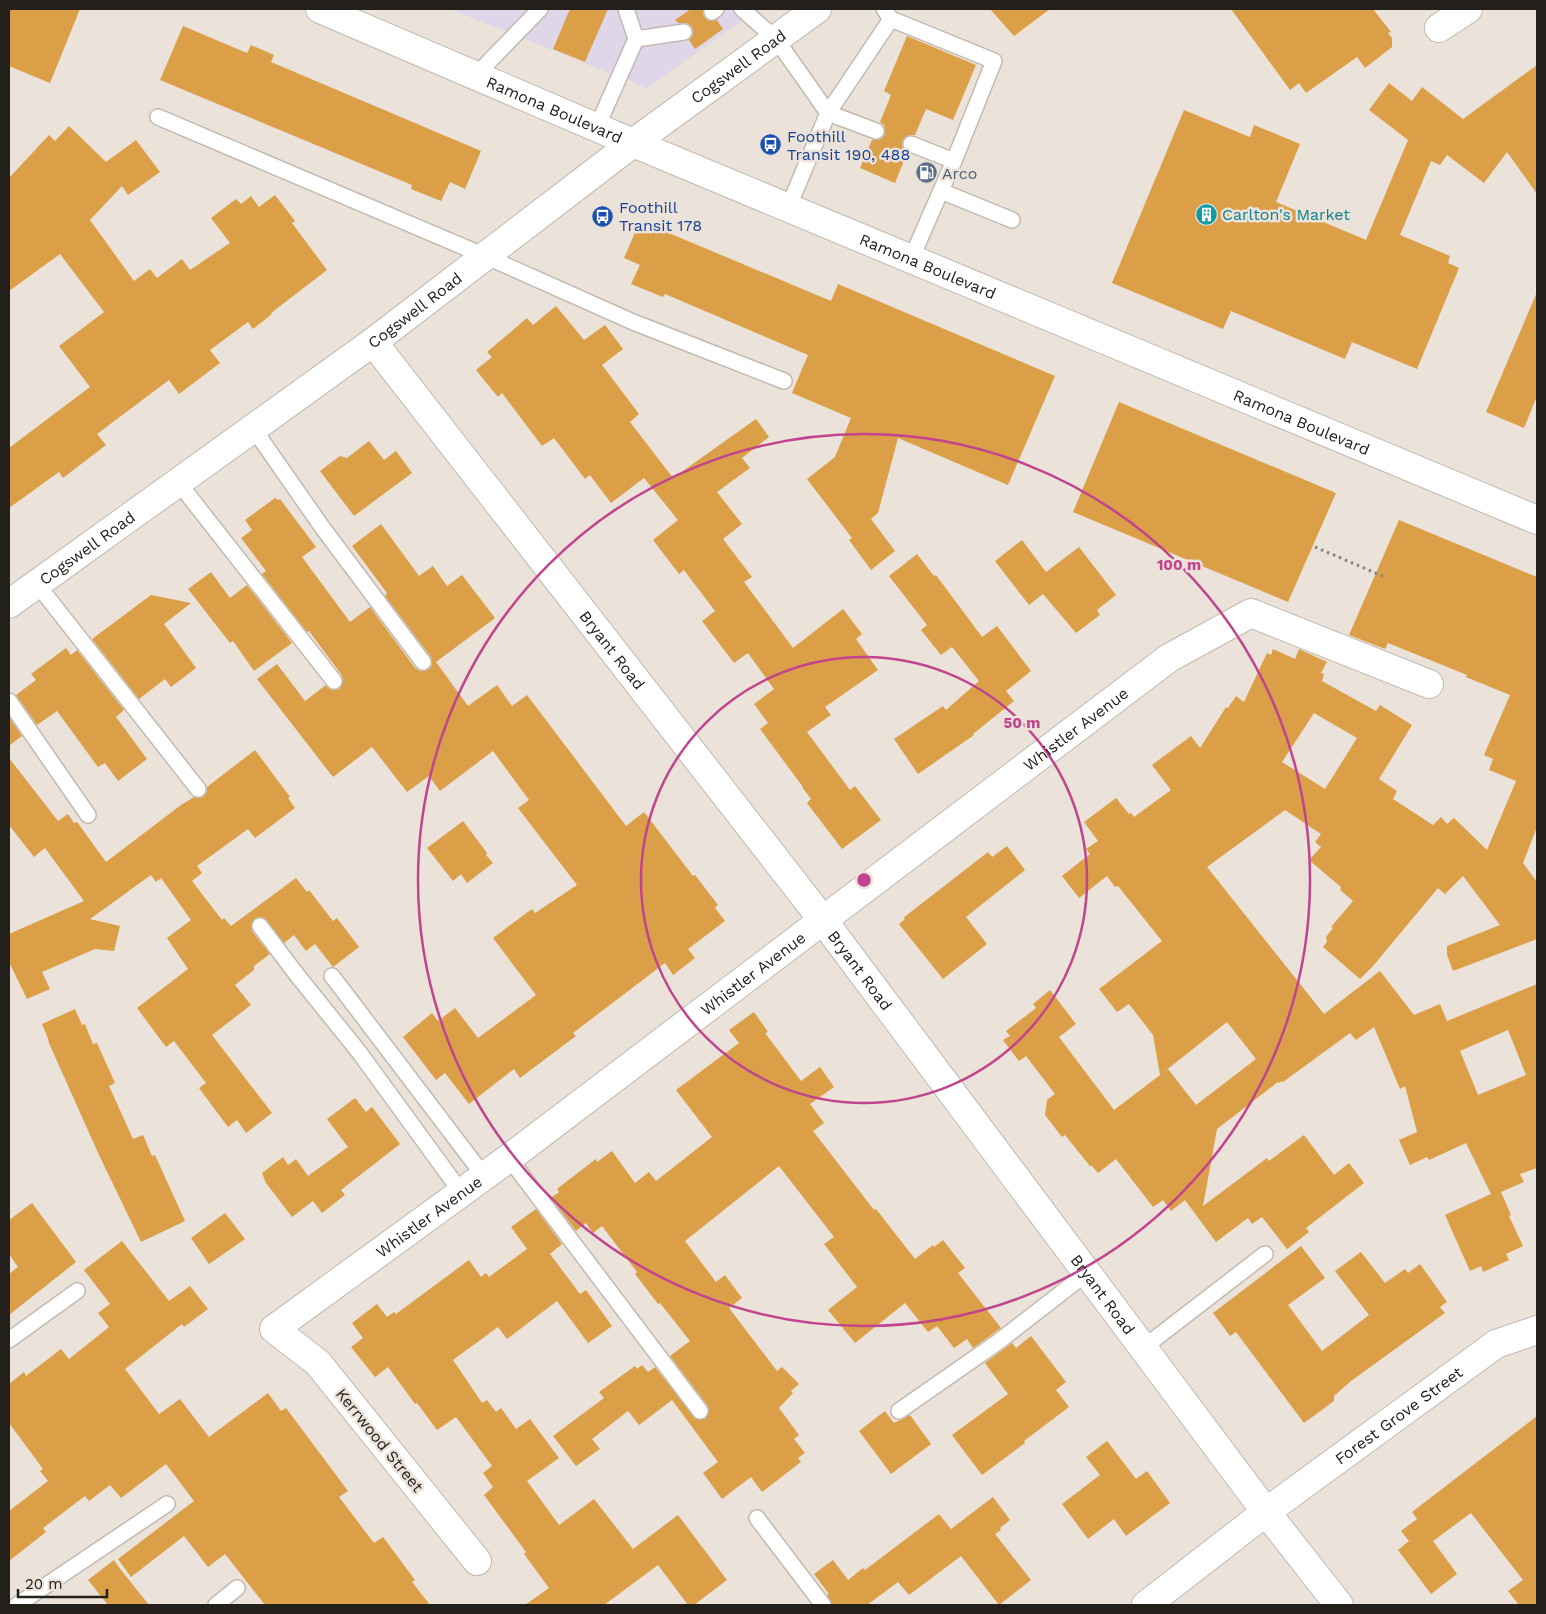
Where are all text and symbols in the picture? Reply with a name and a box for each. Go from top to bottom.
street label: Cogswell Road [687,26,790,108]
street label: Ramona Boulevard [483,72,625,147]
place label: Foothill Transit 190, 488 [787,127,910,164]
bus stop icon: Foothill Transit 190, 488 [759,133,783,157]
fuel station icon: Arco [914,161,938,185]
place label: Arco [942,164,977,183]
place label: Foothill Transit 178 [619,198,702,235]
building icon: Carlton's Market [1194,202,1218,226]
bus stop icon: Foothill Transit 178 [591,204,615,228]
place label: Carlton's Market [1222,205,1350,224]
street label: Ramona Boulevard [857,230,999,303]
street label: Cogswell Road [364,269,466,352]
street label: Ramona Boulevard [1230,385,1373,459]
street label: Cogswell Road [36,508,139,589]
text: 100 m [1157,556,1201,574]
street label: Bryant Road [575,607,649,693]
street label: Whistler Avenue [1020,683,1132,775]
text: 50 m [1004,714,1040,732]
centre of rings [855,871,873,889]
street label: Bryant Road [824,927,896,1014]
street label: Whistler Avenue [697,928,809,1019]
street label: Whistler Avenue [372,1172,486,1262]
street label: Bryant Road [1066,1251,1139,1338]
street label: Forest Grove Street [1331,1362,1467,1468]
street label: Kerrwood Street [332,1385,427,1496]
scale bar [18,1566,106,1598]
text: 20 m [25,1575,63,1593]

